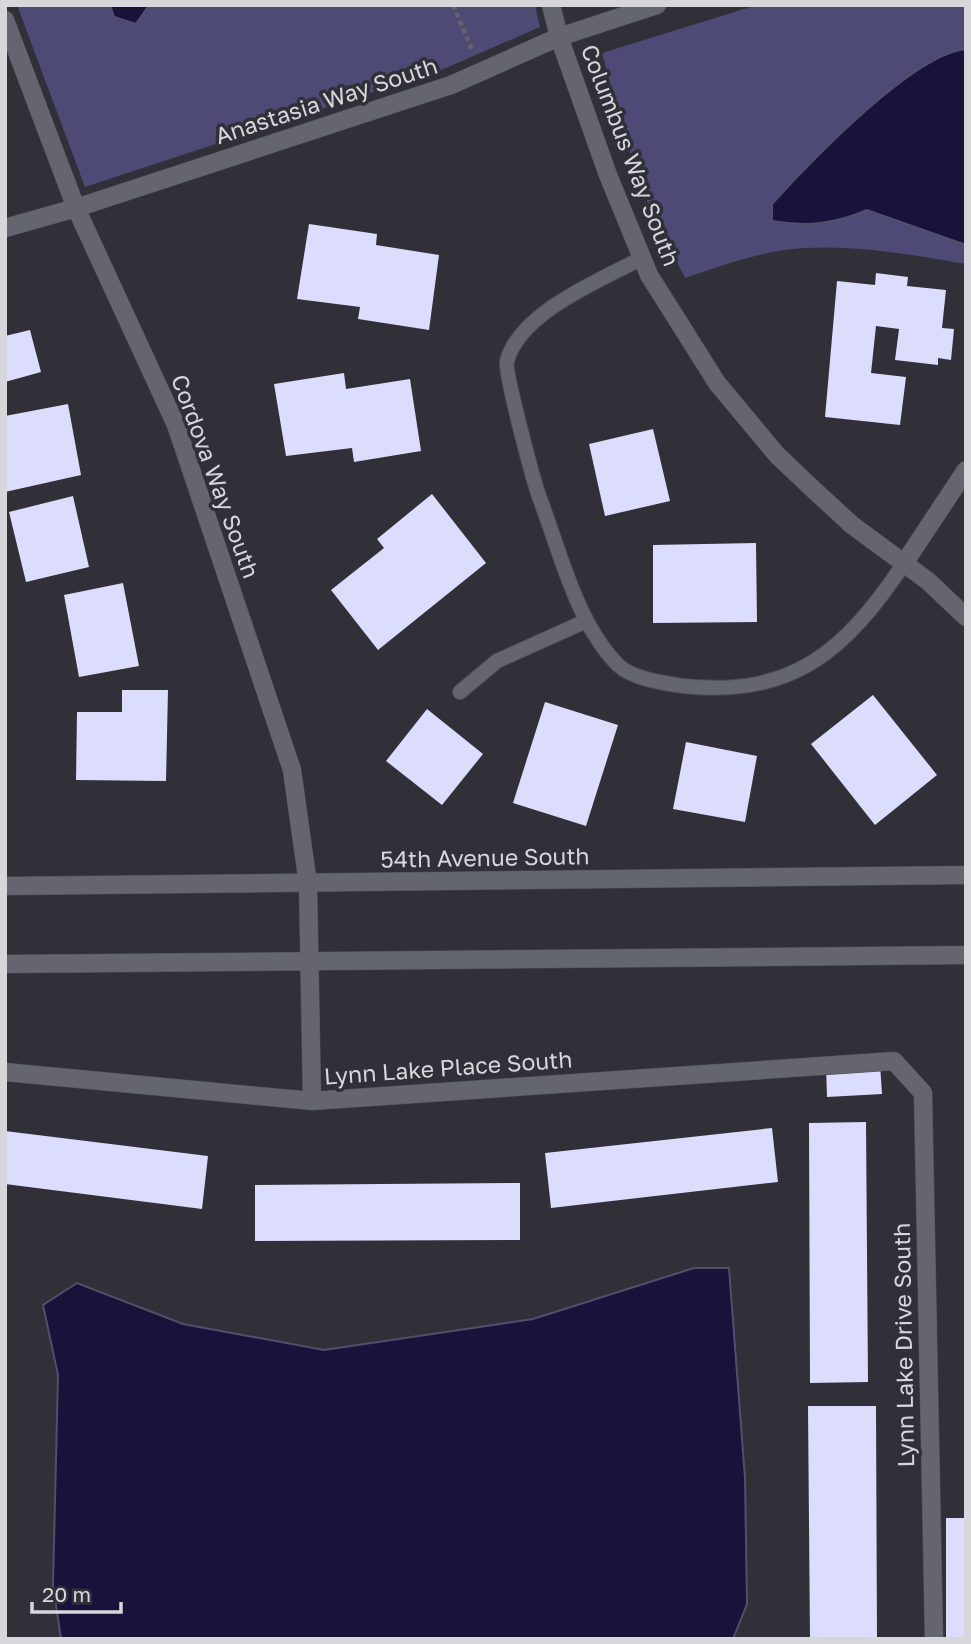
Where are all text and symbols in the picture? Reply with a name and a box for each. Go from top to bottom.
street label: Columbus Way South [576,40,686,270]
street label: Anastasia Way South [211,51,441,149]
street label: Cordova Way South [166,370,266,582]
street label: 54th Avenue South [380,841,590,873]
street label: Lynn Lake Place South [323,1044,573,1090]
street label: Lynn Lake Drive South [887,1222,919,1468]
scale bar [32,1570,121,1614]
text: 20 m [42,1581,91,1607]

